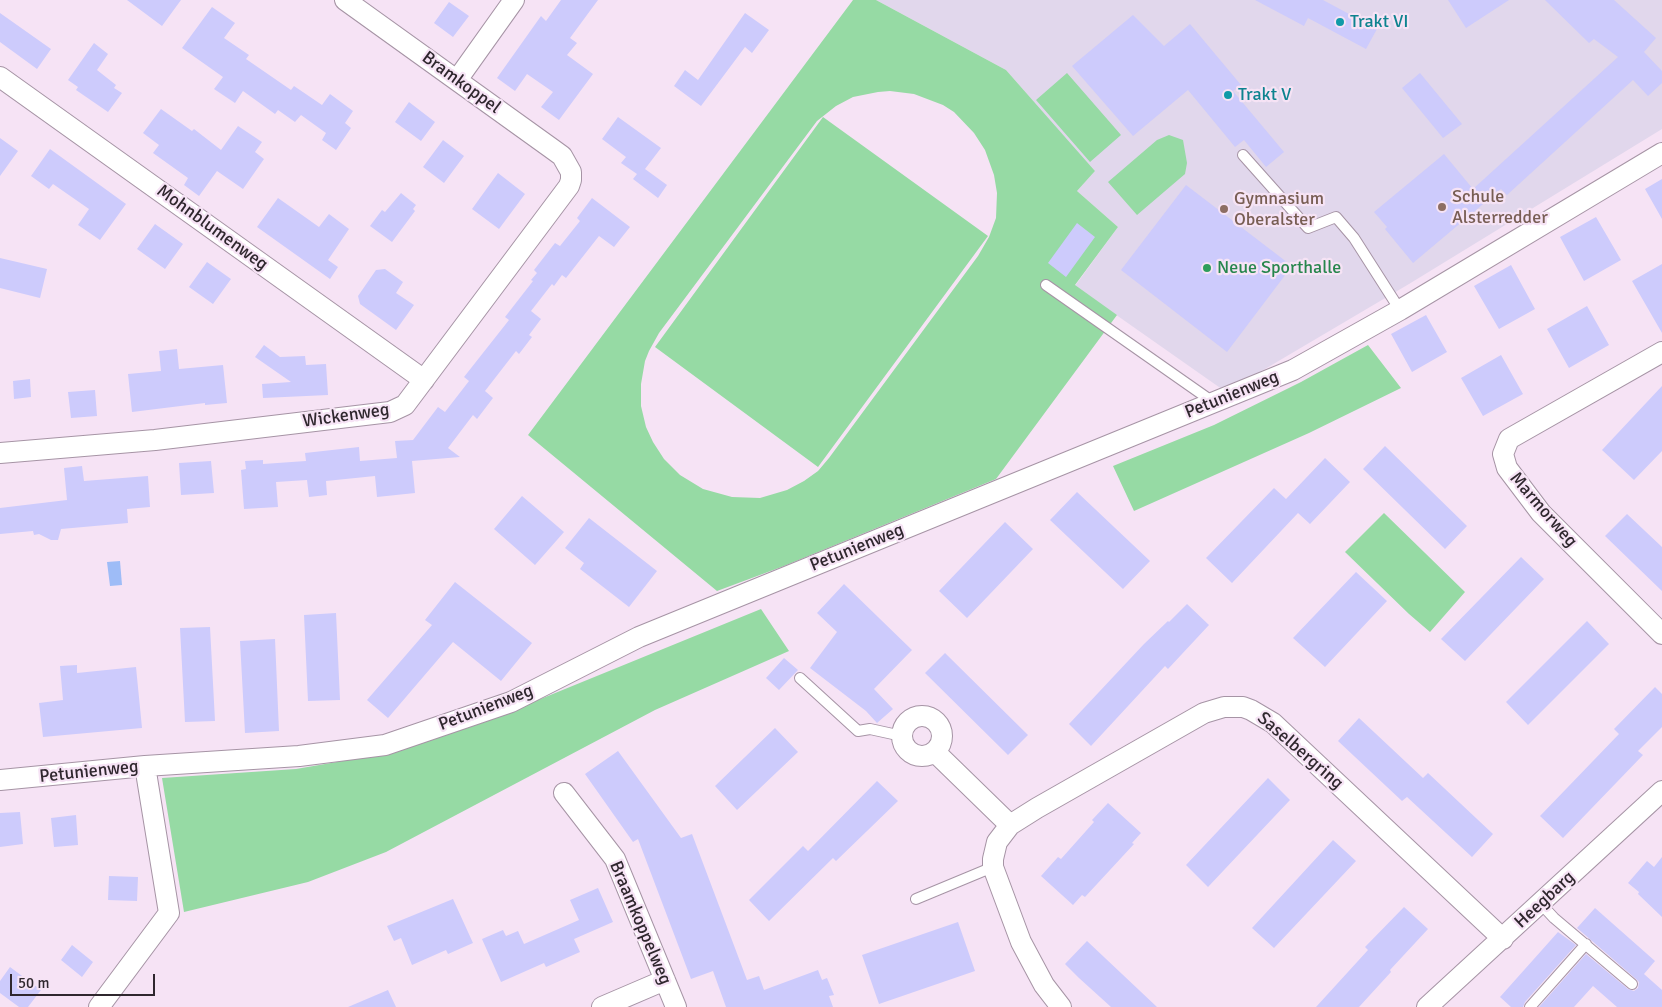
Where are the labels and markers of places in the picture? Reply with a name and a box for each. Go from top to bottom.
place label: Trakt VI [1350,11,1409,33]
marker: Trakt VI [1334,16,1346,28]
place label: Trakt V [1238,84,1291,106]
marker: Trakt V [1222,89,1234,101]
place label: Schule Alsterredder [1452,186,1548,228]
place label: Gymnasium Oberalster [1234,188,1324,230]
marker: Schule Alsterredder [1436,201,1448,213]
marker: Gymnasium Oberalster [1218,203,1230,215]
place label: Neue Sporthalle [1217,257,1341,279]
marker: Neue Sporthalle [1201,262,1213,274]

